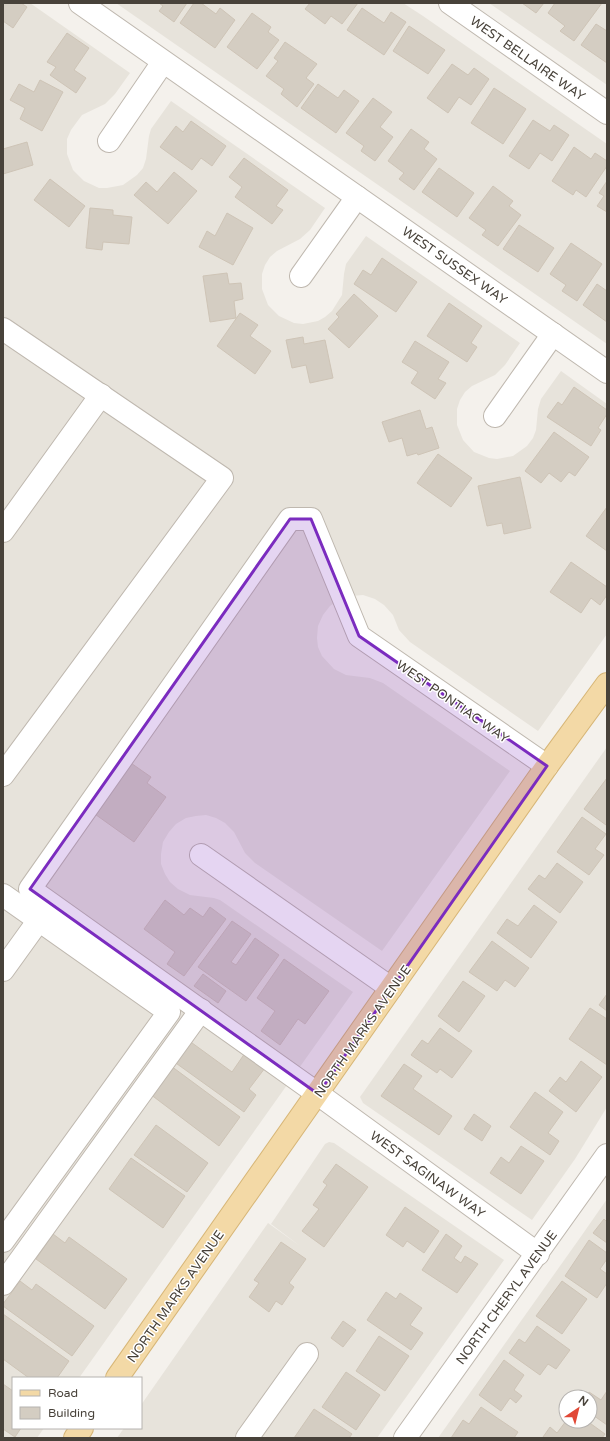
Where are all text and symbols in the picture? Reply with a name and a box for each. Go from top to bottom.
street label: WEST BELLAIRE WAY [467,13,588,105]
street label: WEST SUSSEX WAY [399,223,510,308]
street label: WEST PONTIAC WAY [393,657,512,747]
street label: NORTH MARKS AVENUE [311,962,415,1101]
street label: WEST SAGINAW WAY [367,1128,488,1222]
street label: NORTH MARKS AVENUE [124,1227,228,1366]
street label: NORTH CHERYL AVENUE [453,1227,561,1368]
legend [12,1377,142,1429]
text: Road [48,1386,78,1400]
north arrow [558,1389,598,1429]
text: N [576,1393,591,1409]
text: Building [48,1406,95,1420]

